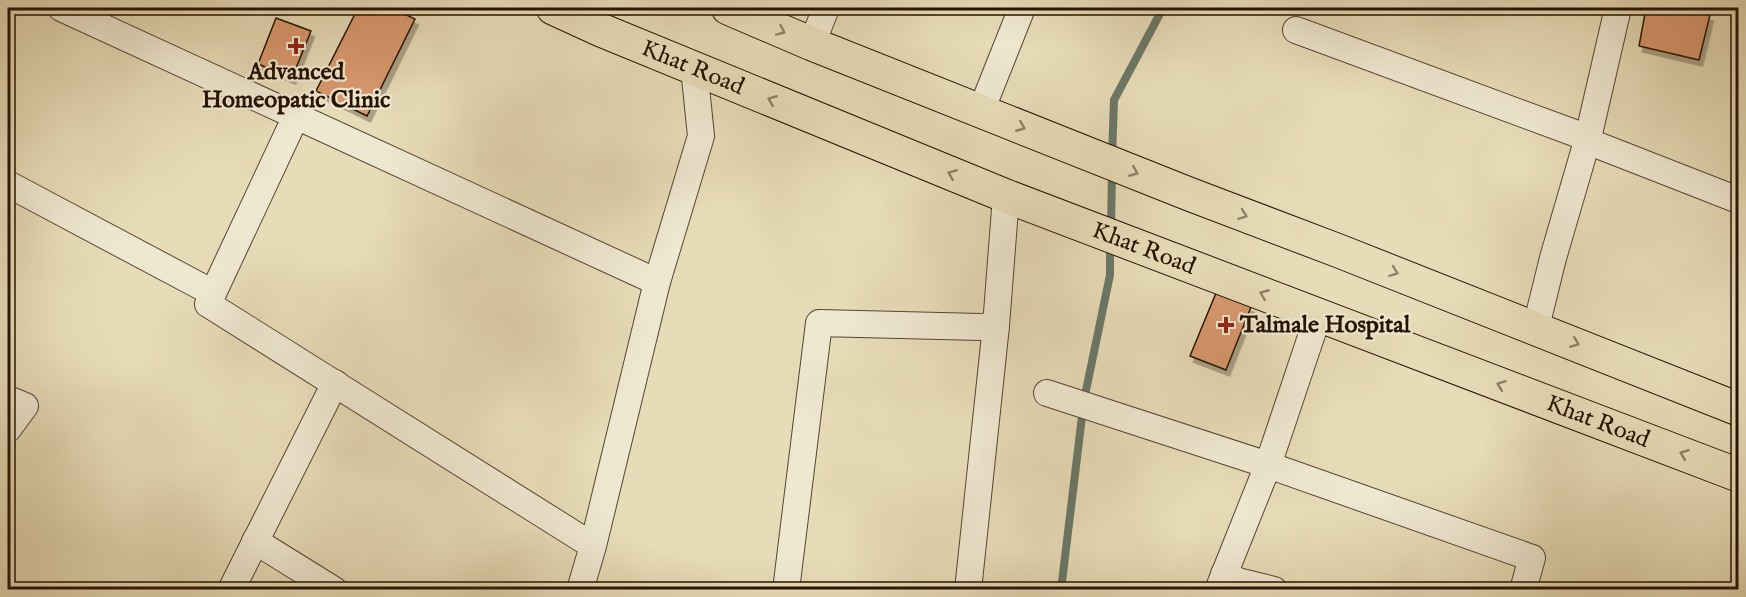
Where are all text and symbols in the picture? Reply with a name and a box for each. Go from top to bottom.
one-way arrow [775,24,786,36]
street label: Khat Road [637,33,749,103]
marker: Advanced Homeopatic Clinic [287,37,305,55]
place label: Advanced Homeopatic Clinic [202,57,390,116]
one-way arrow [767,95,778,107]
one-way arrow [1014,120,1025,132]
one-way arrow [1128,165,1139,177]
one-way arrow [948,169,959,181]
one-way arrow [1237,208,1248,220]
street label: Khat Road [1088,215,1200,282]
one-way arrow [1387,265,1398,277]
one-way arrow [1259,289,1269,302]
place label: Talmale Hospital [1239,310,1411,341]
marker: Talmale Hospital [1217,316,1235,334]
one-way arrow [1569,336,1580,348]
one-way arrow [1497,380,1508,392]
street label: Khat Road [1542,388,1654,455]
one-way arrow [1679,449,1690,461]

